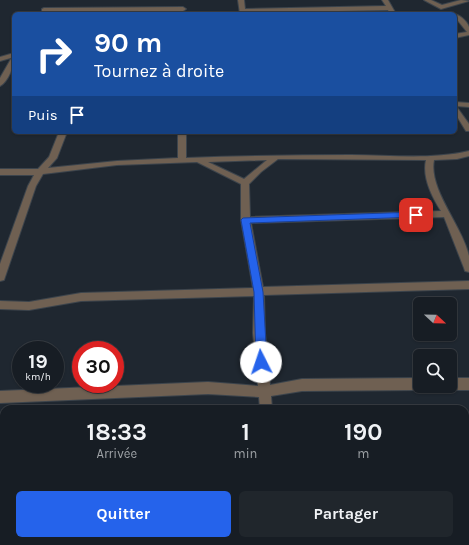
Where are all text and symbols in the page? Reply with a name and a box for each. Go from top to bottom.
text: 90 m [94,26,162,59]
icon: right [28,28,80,80]
text: Tournez à droite [94,60,224,82]
icon: arrive [66,104,88,126]
text: Puis [28,106,58,124]
pin [399,198,433,232]
icon: arrive [405,204,427,226]
north arrow [413,297,457,341]
map controls [413,297,457,393]
speed limit sign: 30 [72,341,124,393]
position arrow [240,341,282,383]
button: search [413,349,457,393]
text: 19 [28,350,48,373]
text: km/h [25,371,51,383]
text: 18:33 [87,418,147,446]
text: 1 [241,418,250,446]
text: 190 [344,418,382,446]
text: Arrivée [96,446,137,461]
text: min [234,446,257,461]
text: m [357,446,369,461]
button: Quitter [16,491,231,537]
button: Partager [239,491,453,537]

